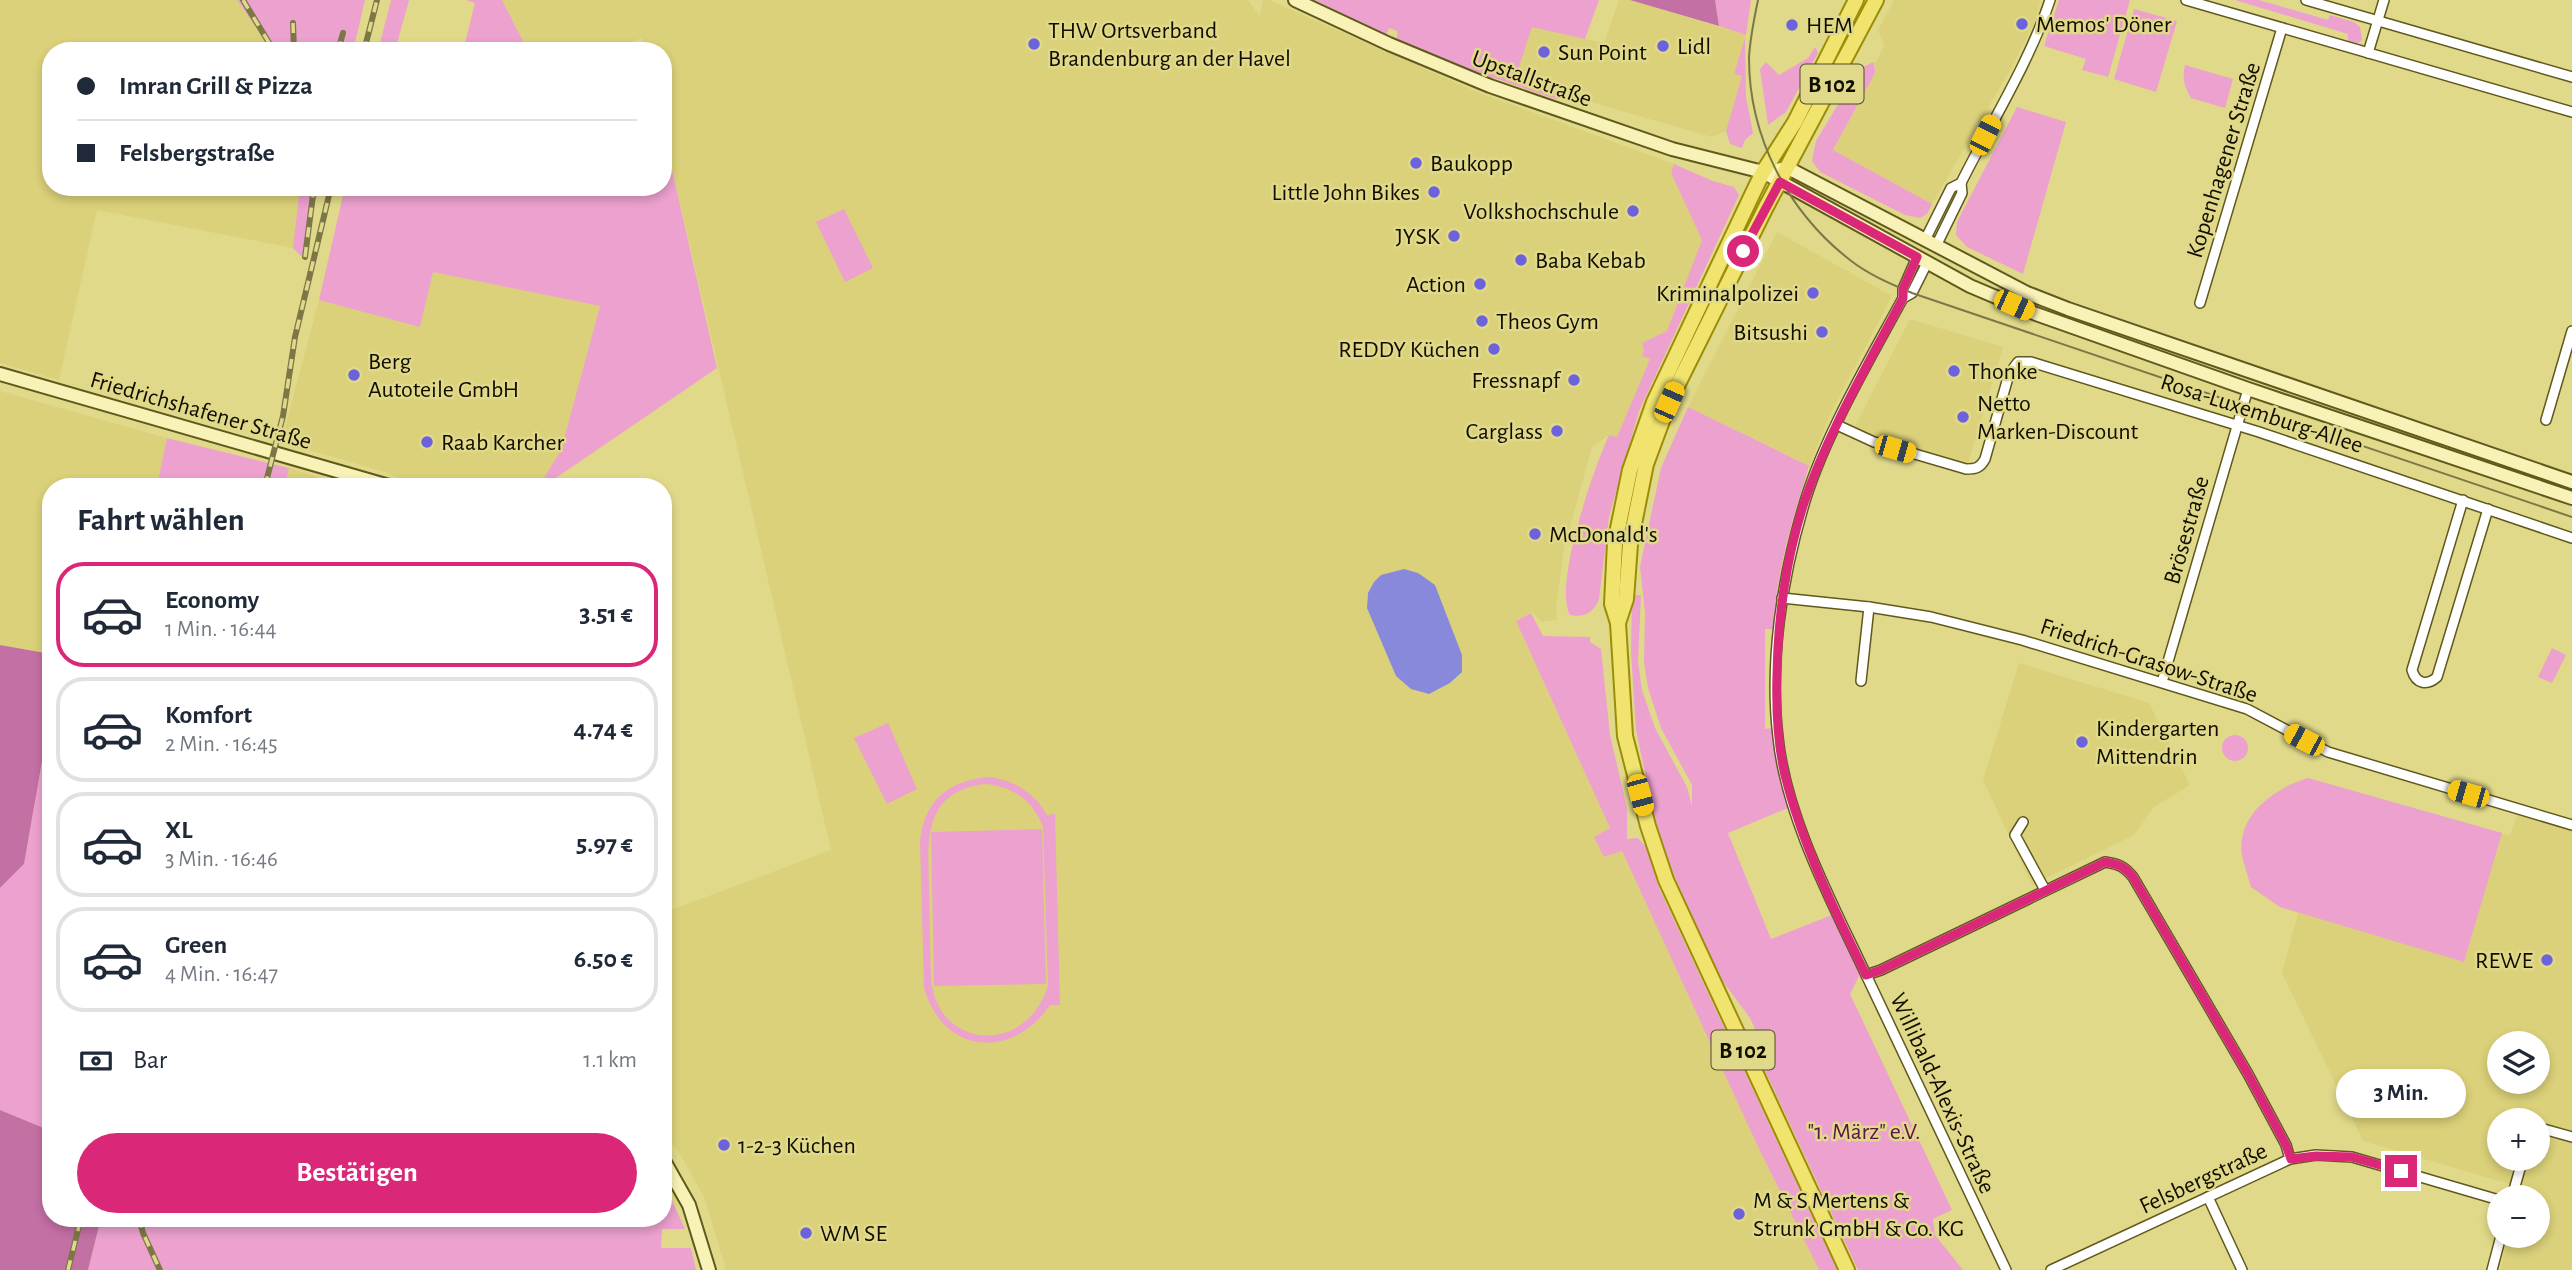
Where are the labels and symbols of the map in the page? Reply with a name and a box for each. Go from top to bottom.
place label: Memos' Döner [2036,13,2172,37]
place label: HEM [1806,14,1853,38]
marker: Memos' Döner [2014,16,2030,32]
marker: HEM [1784,17,1800,33]
place label: THW Ortsverband Brandenburg an der Havel [1048,19,1291,71]
place label: Lidl [1677,35,1711,59]
marker: THW Ortsverband Brandenburg an der Havel [1026,36,1042,52]
marker: Lidl [1655,38,1671,54]
place label: Sun Point [1558,41,1647,65]
marker: Sun Point [1536,44,1552,60]
street label: Upstallstraße [1468,46,1595,112]
street label: Kopenhagener Straße [2183,60,2265,261]
road number: B 102 [1800,64,1864,104]
car [1967,112,2004,158]
place label: Baukopp [1430,152,1513,176]
marker: Baukopp [1408,155,1424,171]
place label: Little John Bikes [1271,181,1420,205]
marker: Little John Bikes [1426,184,1442,200]
place label: Volkshochschule [1463,200,1619,224]
marker: Volkshochschule [1625,203,1641,219]
place label: JYSK [1395,225,1441,249]
marker: JYSK [1446,228,1462,244]
route start [1727,235,1759,267]
place label: Baba Kebab [1535,249,1646,273]
marker: Baba Kebab [1513,252,1529,268]
place label: Action [1406,273,1466,297]
marker: Action [1472,276,1488,292]
place label: Kriminalpolizei [1656,282,1799,306]
marker: Kriminalpolizei [1805,285,1821,301]
car [1991,287,2038,323]
place label: Theos Gym [1496,310,1599,334]
marker: Theos Gym [1474,313,1490,329]
place label: Bitsushi [1733,321,1808,345]
marker: Bitsushi [1814,324,1830,340]
place label: REDDY Küchen [1338,338,1480,362]
marker: REDDY Küchen [1486,341,1502,357]
place label: Berg Autoteile GmbH [368,350,519,402]
place label: Thonke [1968,360,2038,384]
marker: Thonke [1946,363,1962,379]
marker: Berg Autoteile GmbH [346,367,362,383]
street label: Friedrichshafener Straße [87,368,314,454]
place label: Fressnapf [1471,369,1562,393]
street label: Rosa-Luxemburg-Allee [2158,370,2366,458]
marker: Fressnapf [1566,372,1582,388]
car [1651,379,1688,425]
place label: Netto Marken-Discount [1977,392,2139,444]
marker: Netto Marken-Discount [1955,409,1971,425]
place label: Carglass [1465,420,1543,444]
marker: Carglass [1549,423,1565,439]
place label: Raab Karcher [441,431,565,455]
car [1872,433,1919,465]
marker: Raab Karcher [419,434,435,450]
street label: Brösestraße [2160,473,2214,587]
place label: McDonald's [1549,523,1658,547]
marker: McDonald's [1527,526,1543,542]
street label: Friedrich-Grasow-Straße [2037,614,2260,707]
place label: Kindergarten Mittendrin [2096,717,2219,769]
car [2281,721,2328,759]
marker: Kindergarten Mittendrin [2074,734,2090,750]
car [1625,772,1656,818]
car [2445,778,2492,810]
place label: REWE [2475,949,2533,973]
marker: REWE [2539,952,2555,968]
street label: Willibald-Alexis-Straße [1885,989,1999,1197]
road number: B 102 [1712,1030,1774,1070]
callout: 3 Min. [2336,1070,2466,1118]
park label: "1. März" e.V. [1808,1120,1920,1144]
place label: 1-2-3 Küchen [738,1134,856,1158]
marker: 1-2-3 Küchen [716,1137,732,1153]
street label: Felsbergstraße [2136,1139,2271,1219]
route end [2385,1155,2417,1187]
place label: M & S Mertens & Strunk GmbH & Co. KG [1753,1189,1964,1241]
marker: M & S Mertens & Strunk GmbH & Co. KG [1731,1206,1747,1222]
place label: WM SE [820,1222,887,1246]
marker: WM SE [798,1225,814,1241]

